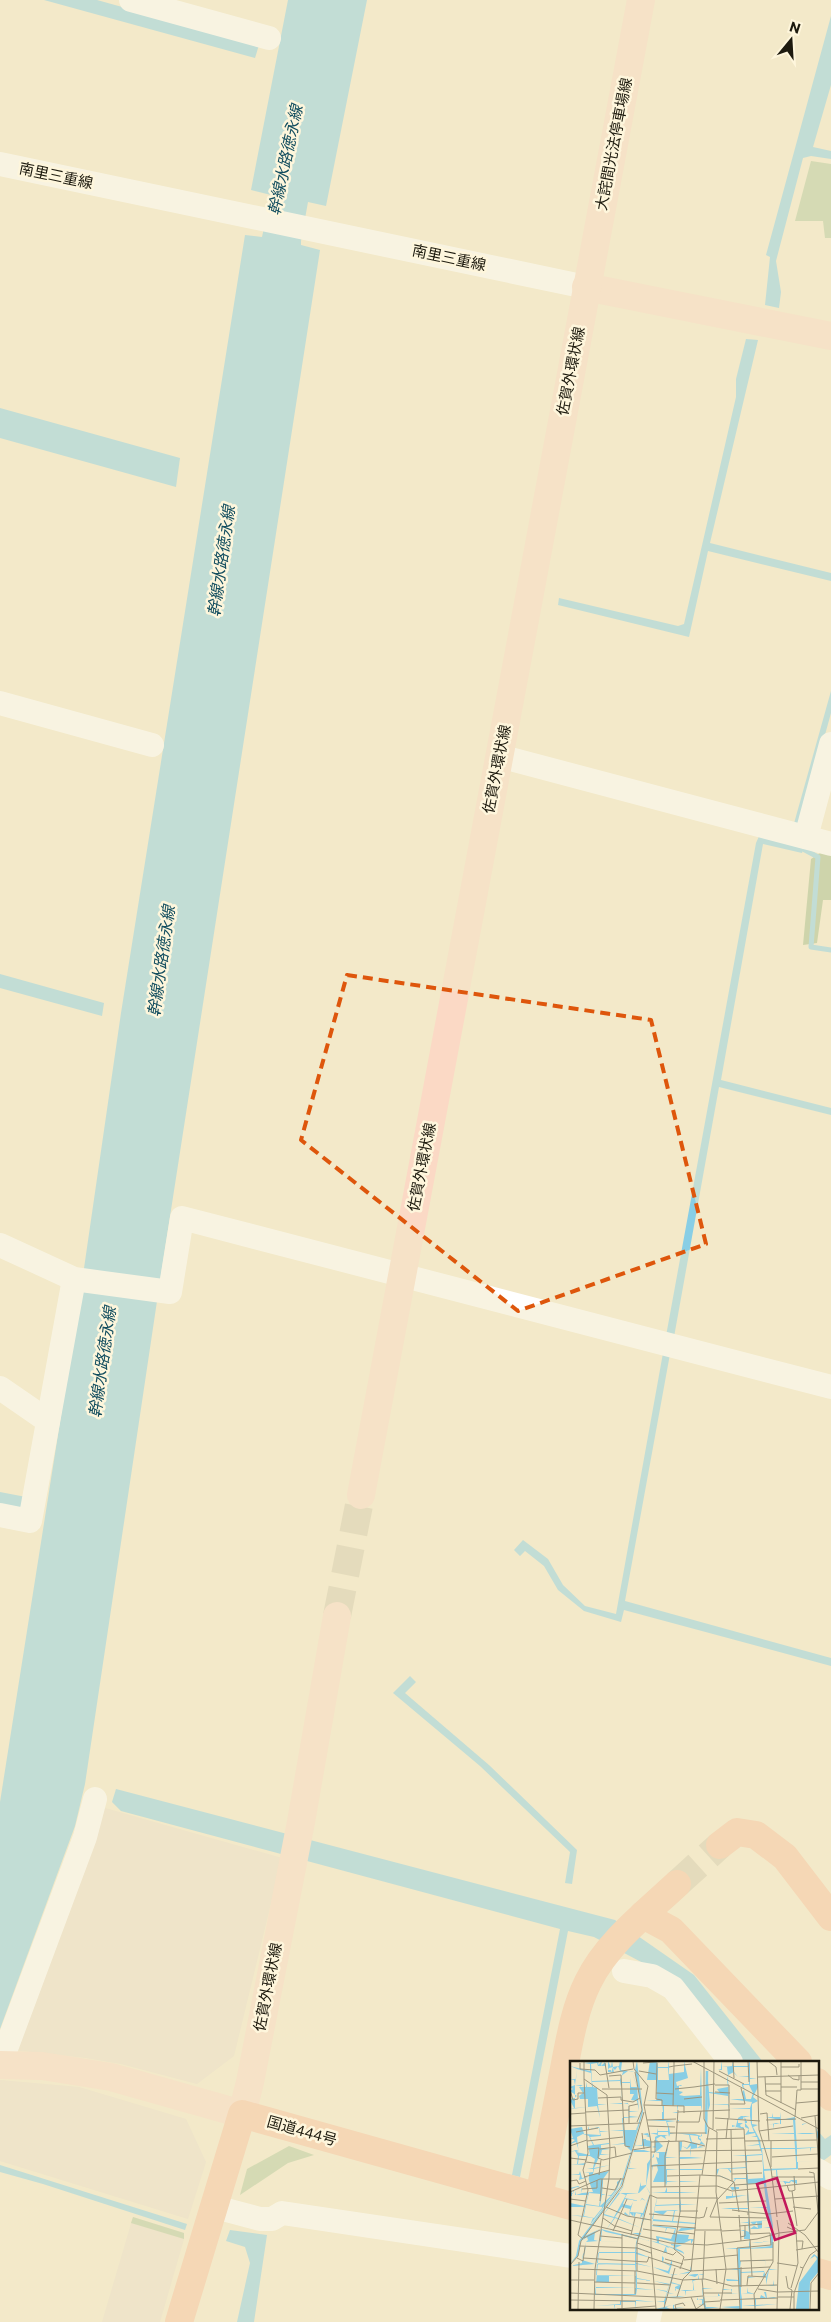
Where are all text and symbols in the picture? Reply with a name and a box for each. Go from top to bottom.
north arrow [766,15,816,65]
text: N [788,17,803,37]
street label: 大詫間光法停車場線 [591,76,635,212]
water label: 幹線水路徳永線 [264,101,306,217]
street label: 南里三重線 [18,158,95,192]
street label: 南里三重線 [411,240,488,274]
street label: 佐賀外環状線 [553,325,587,417]
water label: 幹線水路徳永線 [203,502,238,618]
street label: 佐賀外環状線 [479,723,513,815]
water label: 幹線水路徳永線 [143,902,178,1018]
street label: 佐賀外環状線 [404,1121,438,1213]
water label: 幹線水路徳永線 [84,1303,119,1419]
street label: 佐賀外環状線 [250,1941,284,2033]
inset map [570,2061,818,2310]
street label: 国道444号 [265,2111,339,2149]

